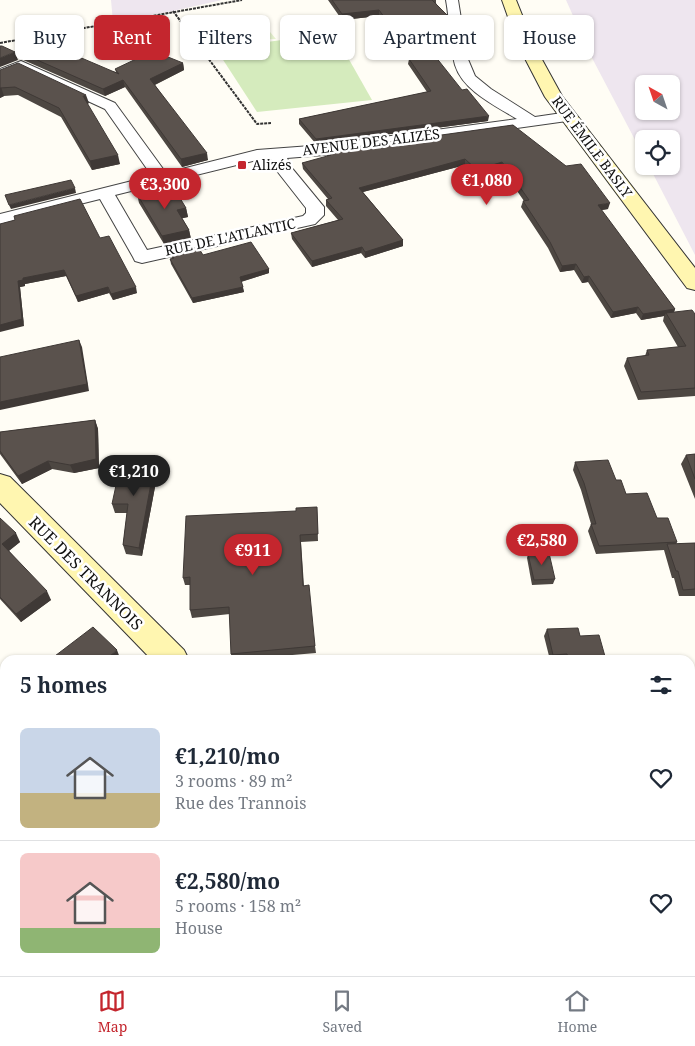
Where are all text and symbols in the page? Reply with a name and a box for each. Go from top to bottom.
chip: Buy [15,15,84,60]
chip: Rent [94,15,170,60]
chip: Filters [180,15,270,60]
chip: New [280,15,355,60]
chip: Apartment [365,15,494,60]
chip: House [504,15,594,60]
north arrow [635,75,680,120]
map controls [635,75,680,175]
street label: RUE ÉMILE BASLY [548,92,637,202]
street label: AVENUE DES ALIZÉS [301,124,441,159]
button: locate [635,130,680,175]
place label: Alizés [252,155,292,174]
marker: Alizés [236,159,248,171]
pin: €1,080 [446,164,528,206]
pin: €3,300 [124,168,206,210]
text: €1,080 [462,169,512,191]
text: €3,300 [140,173,190,195]
street label: RUE DE L'ATLANTIC [163,213,297,260]
pin: €1,210 [93,454,175,497]
text: €1,210 [109,460,159,482]
street label: RUE DES TRANNOIS [24,511,148,635]
pin: €2,580 [501,524,583,566]
text: €2,580 [517,529,567,551]
pin: €911 [223,534,283,576]
text: €911 [235,539,271,561]
text: 5 homes [20,671,107,699]
icon: filters [647,671,675,699]
text: €1,210/mo [175,742,280,770]
icon: home [60,748,120,808]
icon: heart [647,764,675,792]
text: 3 rooms · 89 m² [175,770,292,792]
text: Rue des Trannois [175,792,306,814]
text: €2,580/mo [175,867,280,895]
icon: home [60,873,120,933]
icon: heart [647,889,675,917]
text: 5 rooms · 158 m² [175,895,301,917]
text: House [175,917,223,939]
tab: Map [98,987,127,1036]
tab: Saved [323,987,362,1036]
tab: Home [557,987,597,1036]

